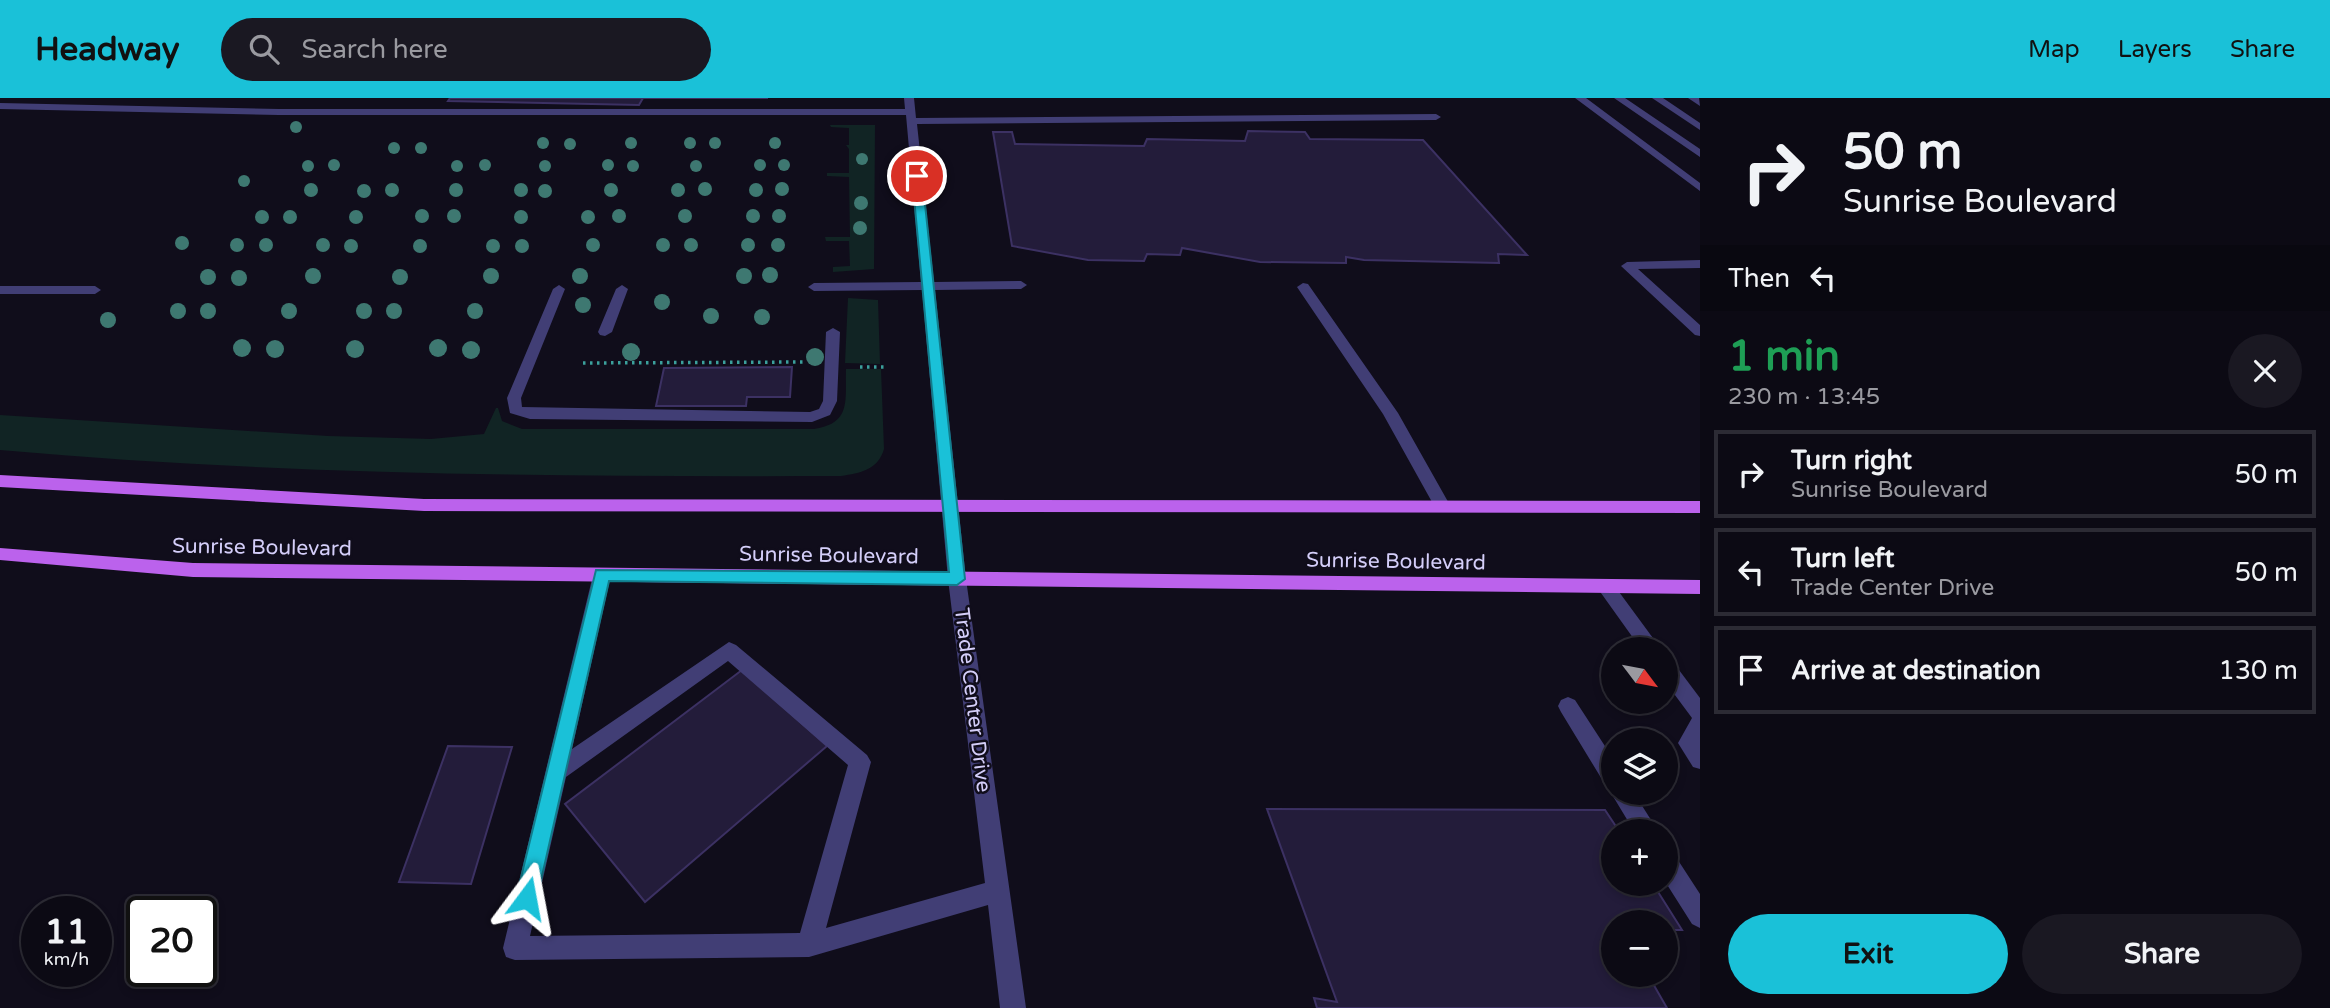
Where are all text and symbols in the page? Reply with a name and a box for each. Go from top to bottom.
search box [221,18,711,81]
text: Headway [35,30,179,69]
icon: search [245,30,283,68]
text: Search here [301,34,448,65]
text: Map [2028,35,2080,64]
text: Layers [2118,35,2192,64]
text: Share [2230,35,2295,64]
text: 50 m [1843,123,1962,182]
icon: right [1728,126,1819,217]
pin [887,146,947,206]
icon: arrive [898,157,936,195]
text: Sunrise Boulevard [1843,183,2117,221]
icon: left [1804,259,1842,297]
text: Then [1728,263,1790,294]
text: 1 min [1728,331,1840,382]
button: close [2228,334,2302,408]
text: 230 m · 13:45 [1728,383,1880,411]
text: Turn right [1791,445,1912,476]
icon: right [1732,455,1770,493]
text: 50 m [2235,459,2298,490]
text: Sunrise Boulevard [1791,476,1988,504]
street label: Sunrise Boulevard [172,533,352,562]
street label: Sunrise Boulevard [739,541,919,570]
text: Turn left [1791,543,1894,574]
street label: Sunrise Boulevard [1306,547,1486,576]
icon: left [1732,553,1770,591]
text: 50 m [2235,557,2298,588]
text: Trade Center Drive [1791,574,1994,602]
street label: Trade Center Drive [949,606,996,794]
north arrow [1601,637,1678,714]
map controls [1601,637,1678,987]
icon: arrive [1732,651,1770,689]
text: Arrive at destination [1791,655,2041,686]
text: 130 m [2218,655,2298,686]
button: layers [1601,728,1678,805]
button: + [1601,819,1678,896]
position arrow [490,861,564,935]
speed limit sign: 20 [126,896,217,987]
button: − [1601,910,1678,987]
text: 11 [45,911,88,953]
button: Exit [1728,914,2008,994]
button: Share [2022,914,2302,994]
text: km/h [44,948,89,970]

